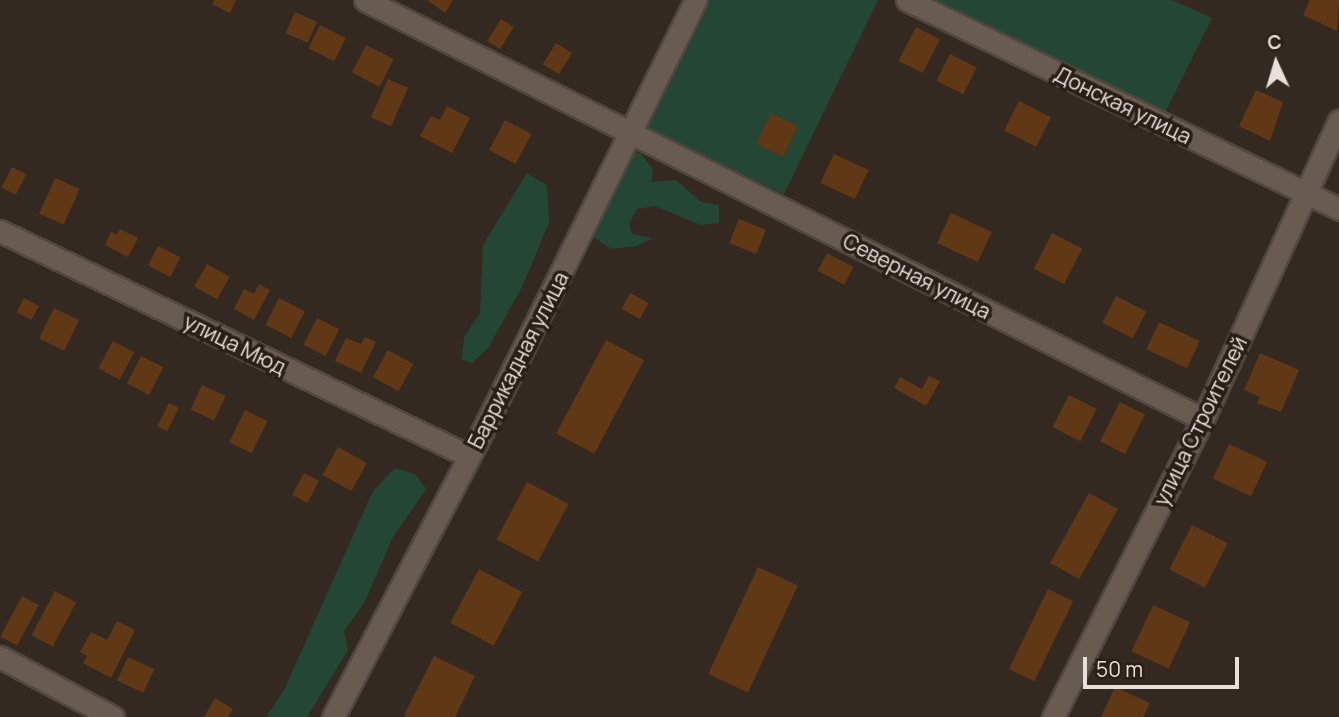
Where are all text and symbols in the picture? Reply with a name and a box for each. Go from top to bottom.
north arrow [1241,28,1311,98]
text: С [1267,29,1282,56]
street label: Донская улица [1050,61,1196,149]
street label: Северная улица [839,228,995,324]
street label: Баррикадная улица [463,267,573,453]
street label: улица Мюд [180,308,290,380]
street label: улица Строителей [1148,332,1252,510]
scale bar [1087,644,1243,688]
text: 50 m [1096,655,1143,683]

